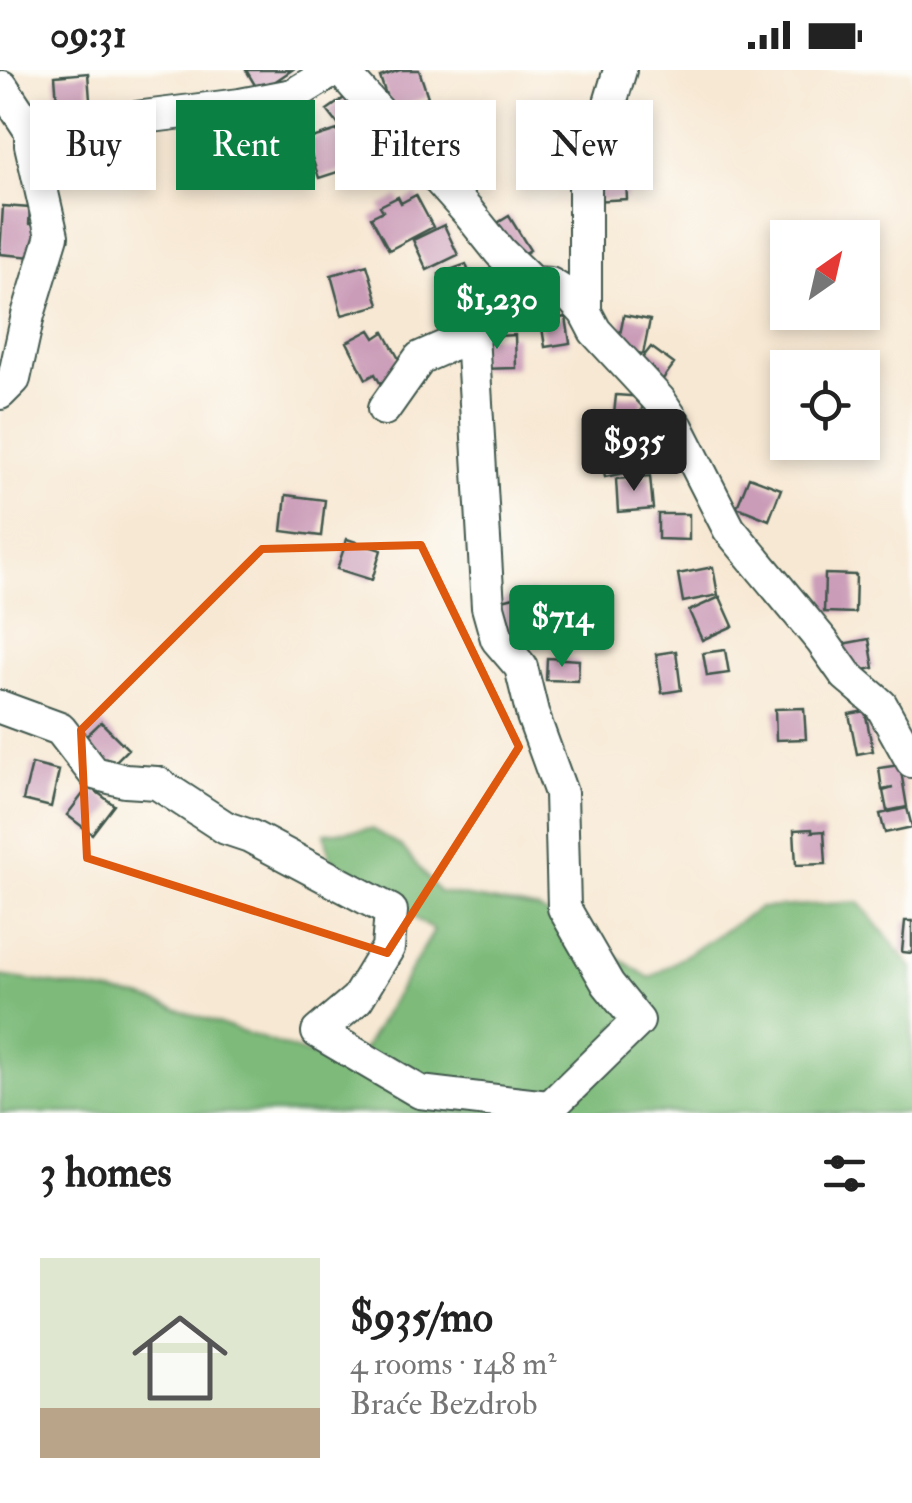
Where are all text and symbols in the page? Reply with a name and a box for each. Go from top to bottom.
text: 09:31 [50,11,127,59]
chip: Buy [30,100,156,190]
chip: Rent [176,100,315,190]
chip: Filters [335,100,496,190]
chip: New [516,100,653,190]
north arrow [770,220,880,330]
map controls [770,220,880,460]
pin: $1,230 [416,267,578,352]
text: $1,230 [456,279,538,319]
button: locate [770,350,880,460]
pin: $935 [575,409,693,494]
text: $935 [604,421,664,461]
pin: $714 [503,585,621,670]
text: $714 [531,597,593,637]
icon: filters [817,1146,872,1201]
text: 3 homes [40,1147,172,1199]
text: $935/mo [350,1292,493,1344]
icon: home [120,1298,240,1418]
text: 4 rooms · 148 m² [350,1344,556,1384]
text: Braće Bezdrob [350,1384,537,1424]

